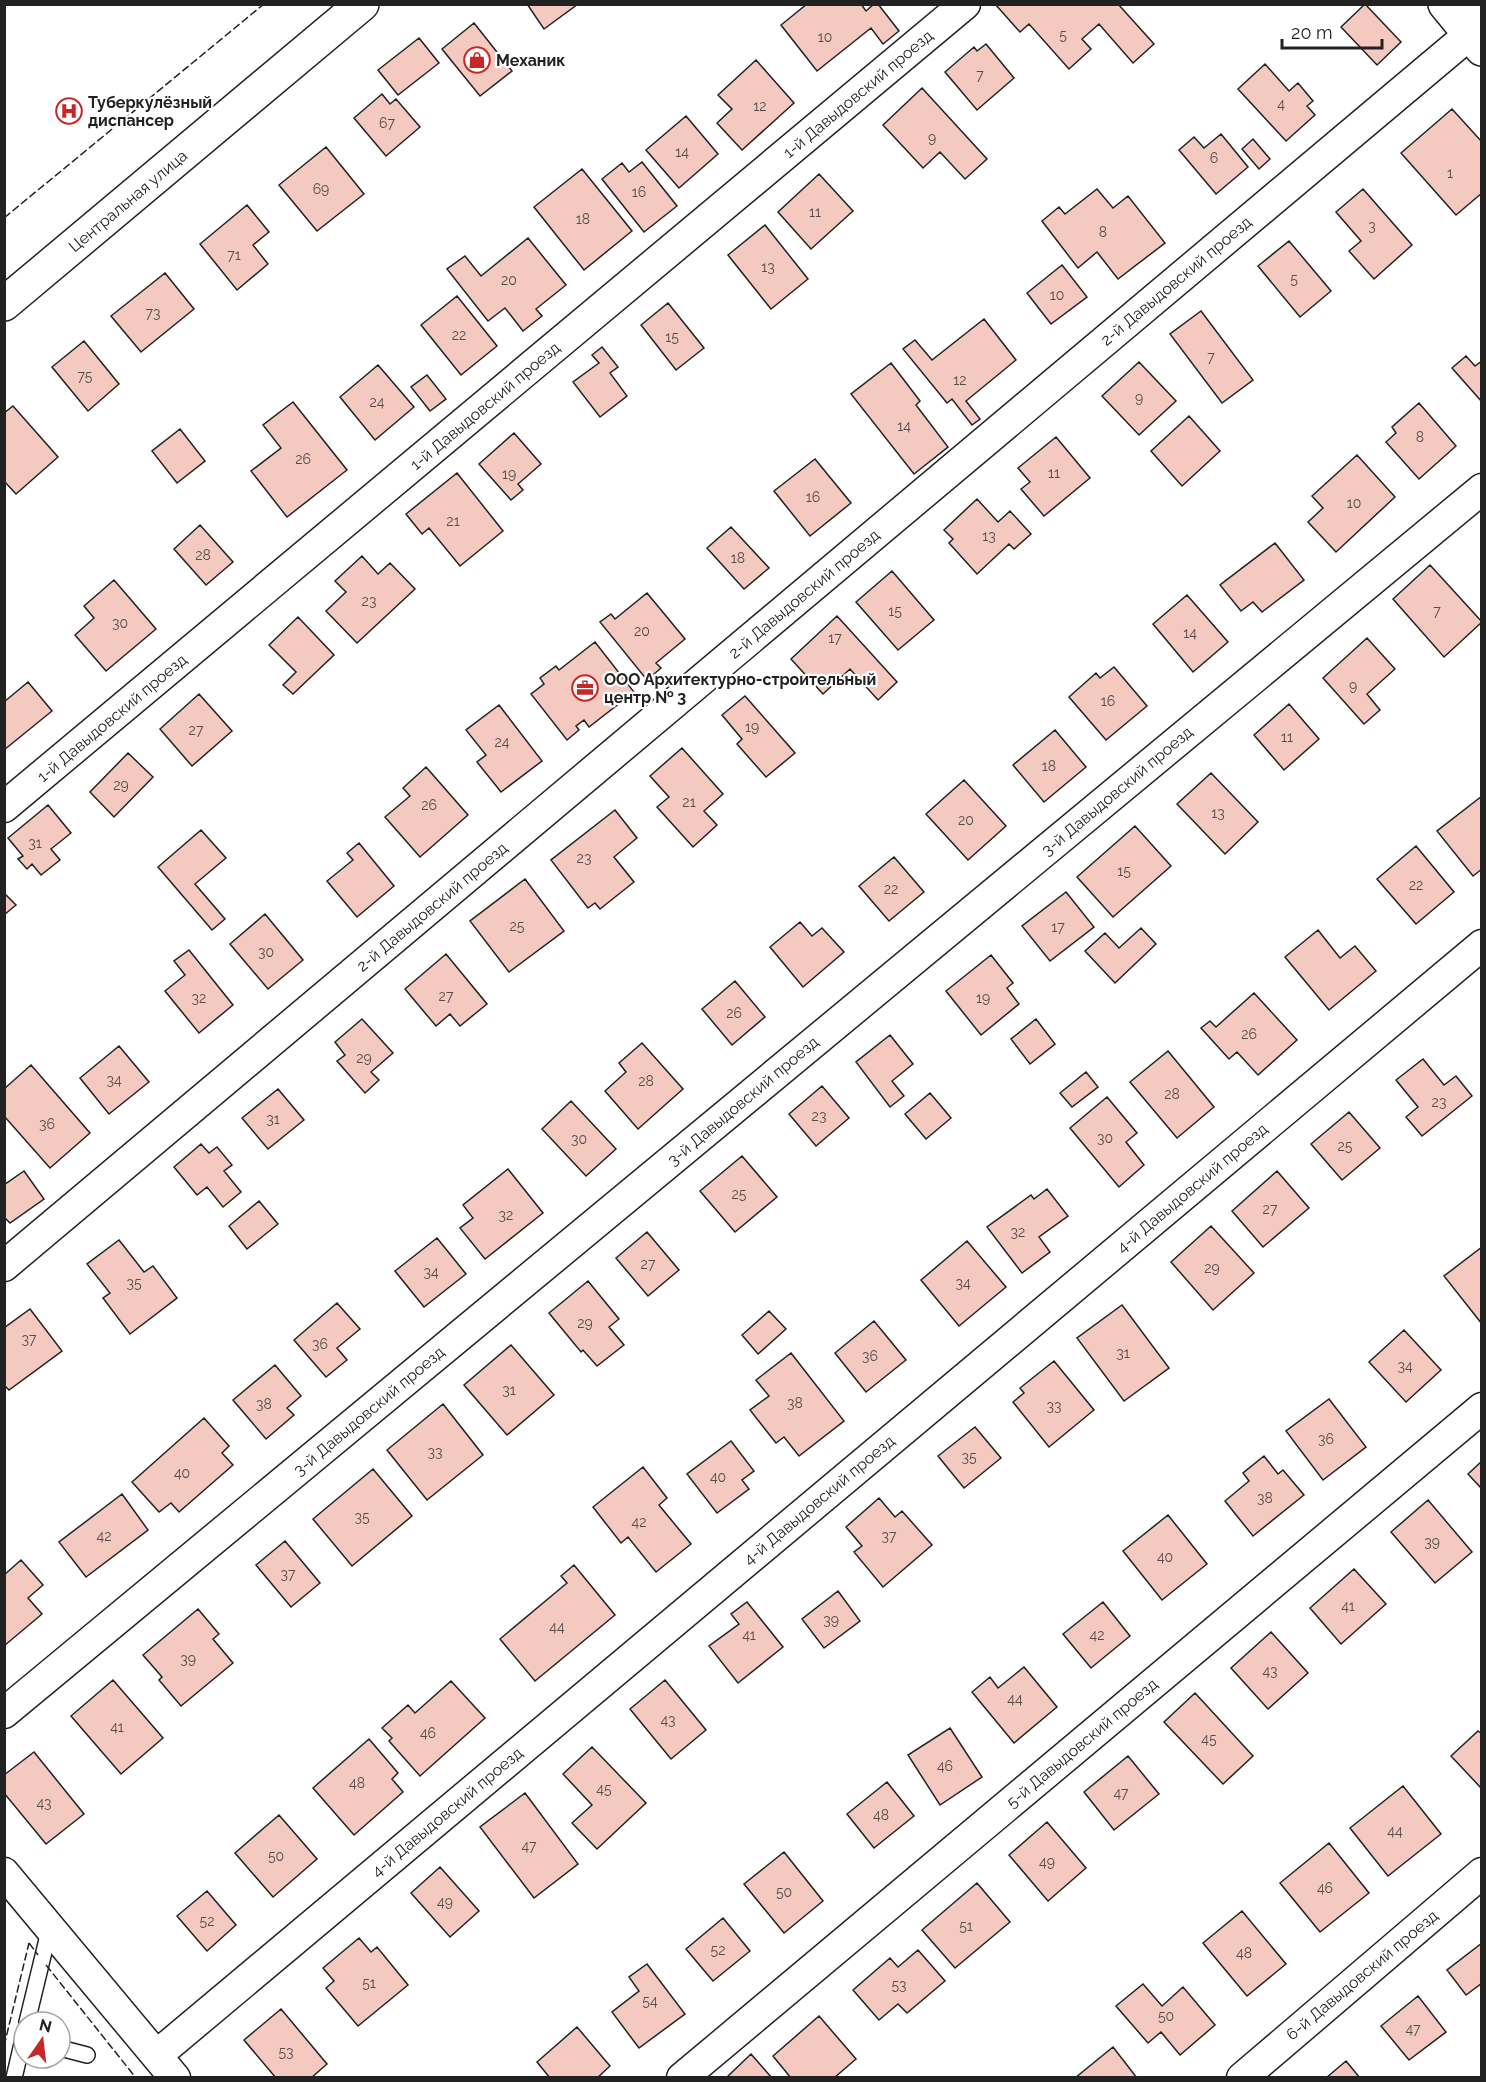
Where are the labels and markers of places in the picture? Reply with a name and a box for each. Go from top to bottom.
shop icon: Механик [462,45,492,75]
place label: Механик [496,51,565,70]
place label: Туберкулёзный диспансер [88,93,212,130]
hospital icon: Туберкулёзный диспансер [54,96,84,126]
place label: ООО Архитектурно-строительный центр № 3 [604,670,876,707]
office icon: ООО Архитектурно-строительный центр № 3 [570,673,600,703]

